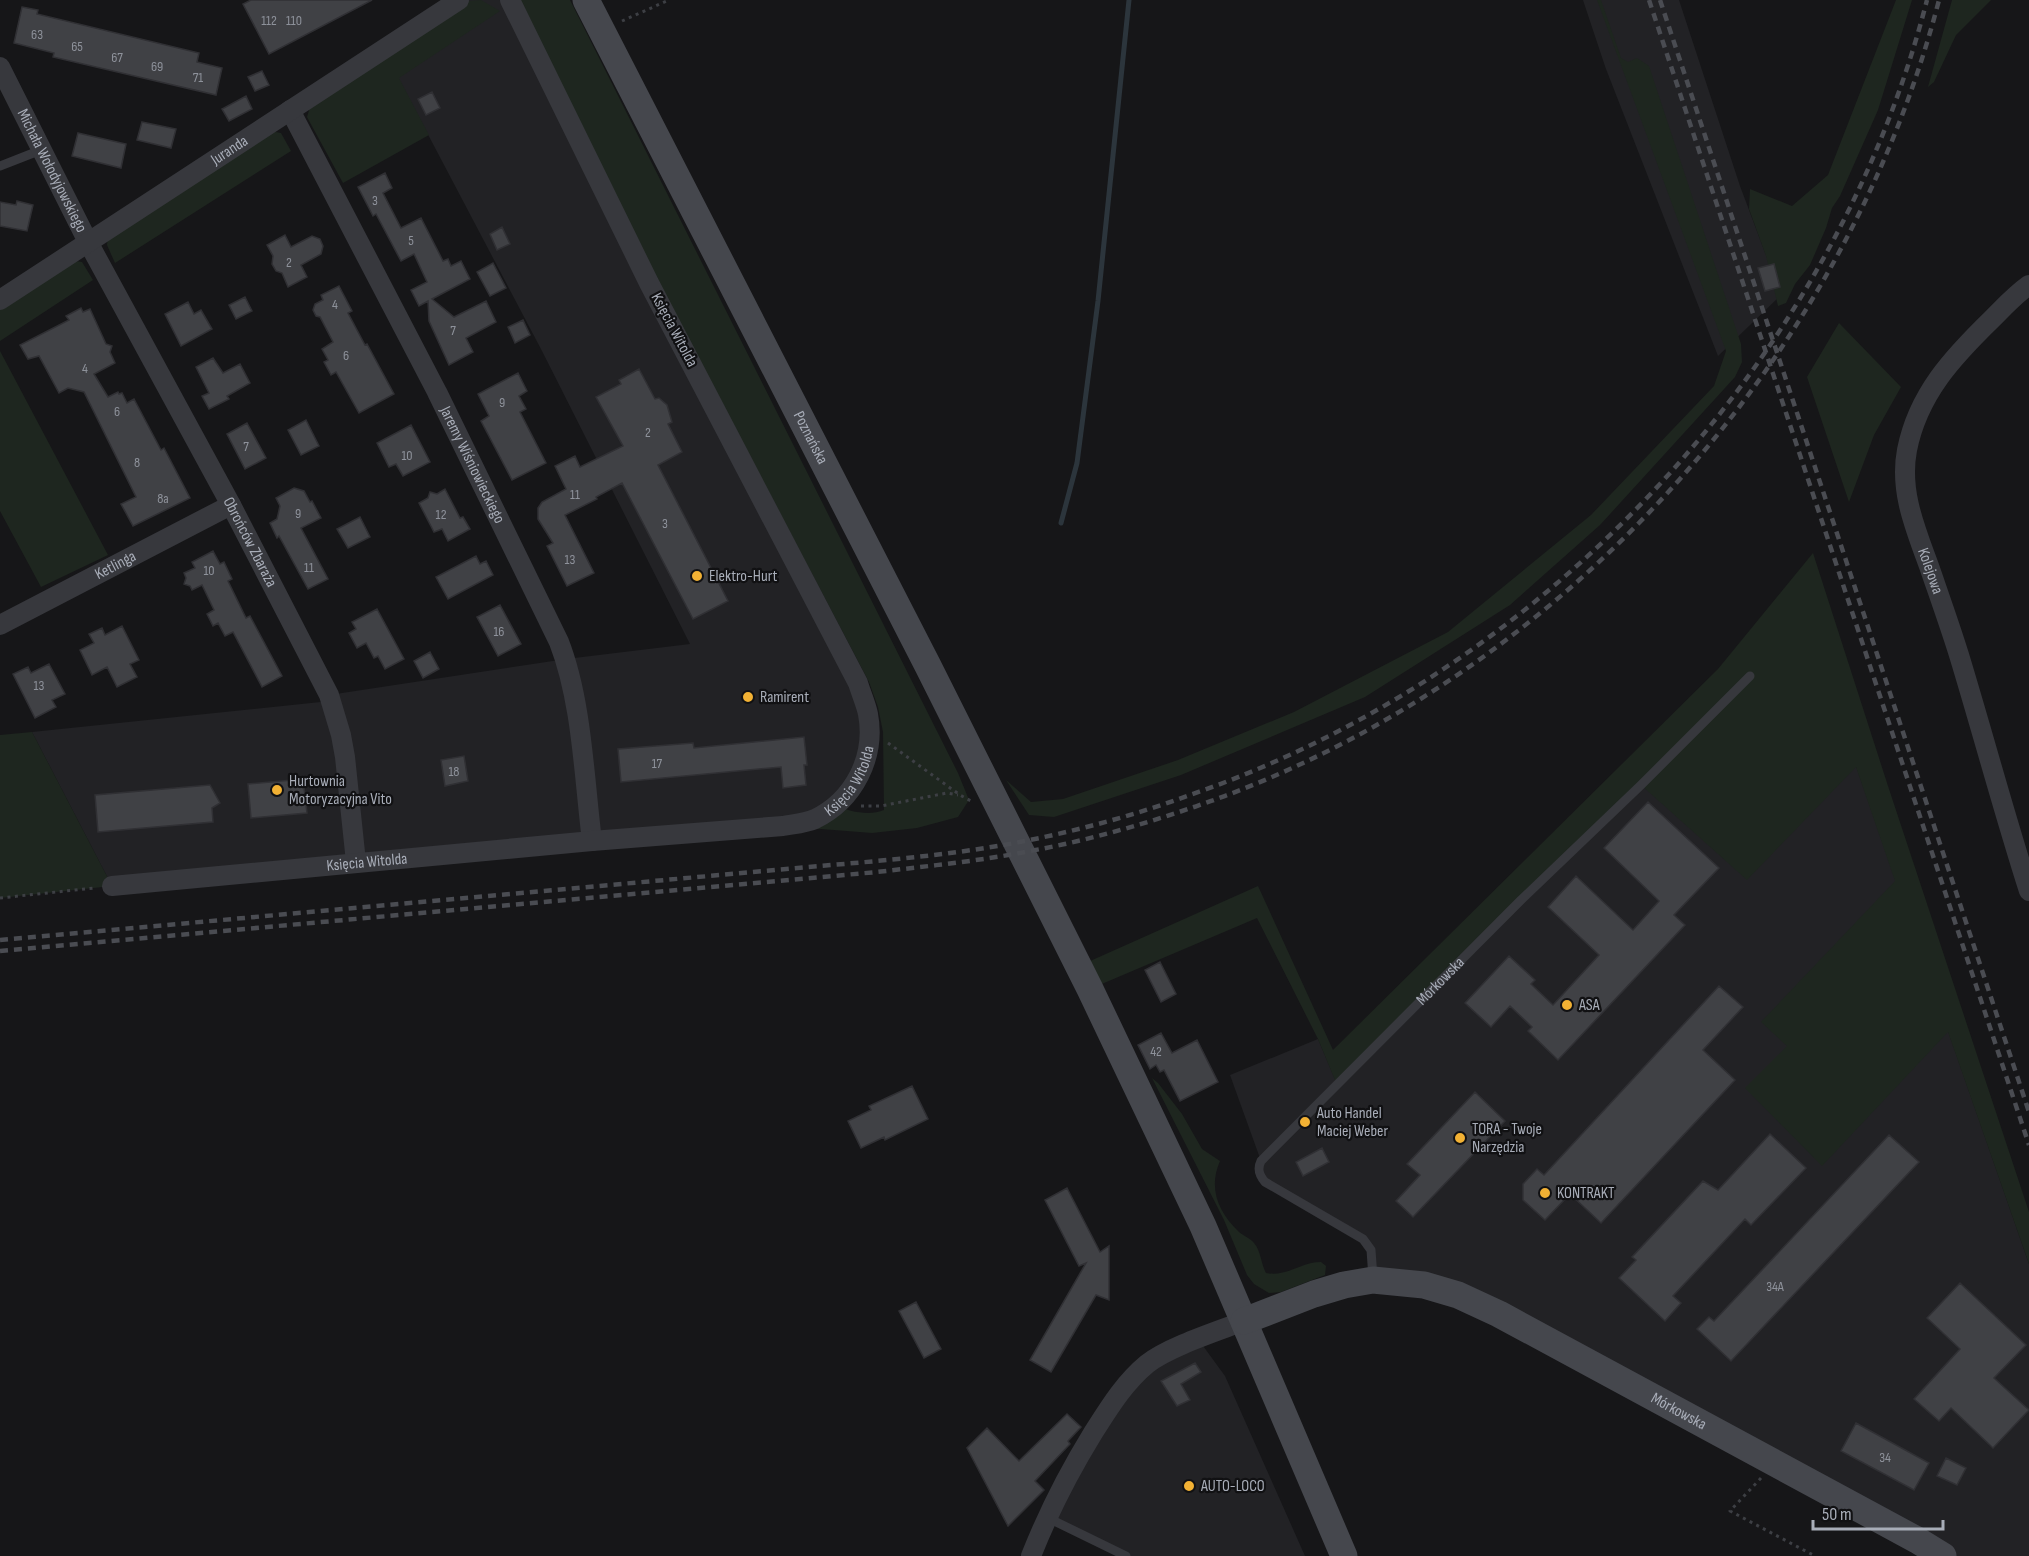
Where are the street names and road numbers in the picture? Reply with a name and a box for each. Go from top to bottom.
street label: Michała Wołodyjowskiego [13,106,91,236]
street label: Juranda [206,131,251,170]
street label: Księcia Witolda [647,290,701,370]
street label: Jaremy Wiśniowieckiego [435,402,509,527]
street label: Poznańska [789,408,832,467]
street label: Obrońców Zbaraża [219,494,281,590]
street label: Kolejowa [1914,545,1947,597]
street label: Ketlinga [92,547,139,584]
street label: Księcia Witolda [821,744,878,820]
street label: Księcia Witolda [326,849,408,875]
street label: Mórkowska [1412,953,1468,1009]
street label: Mórkowska [1648,1389,1710,1434]

